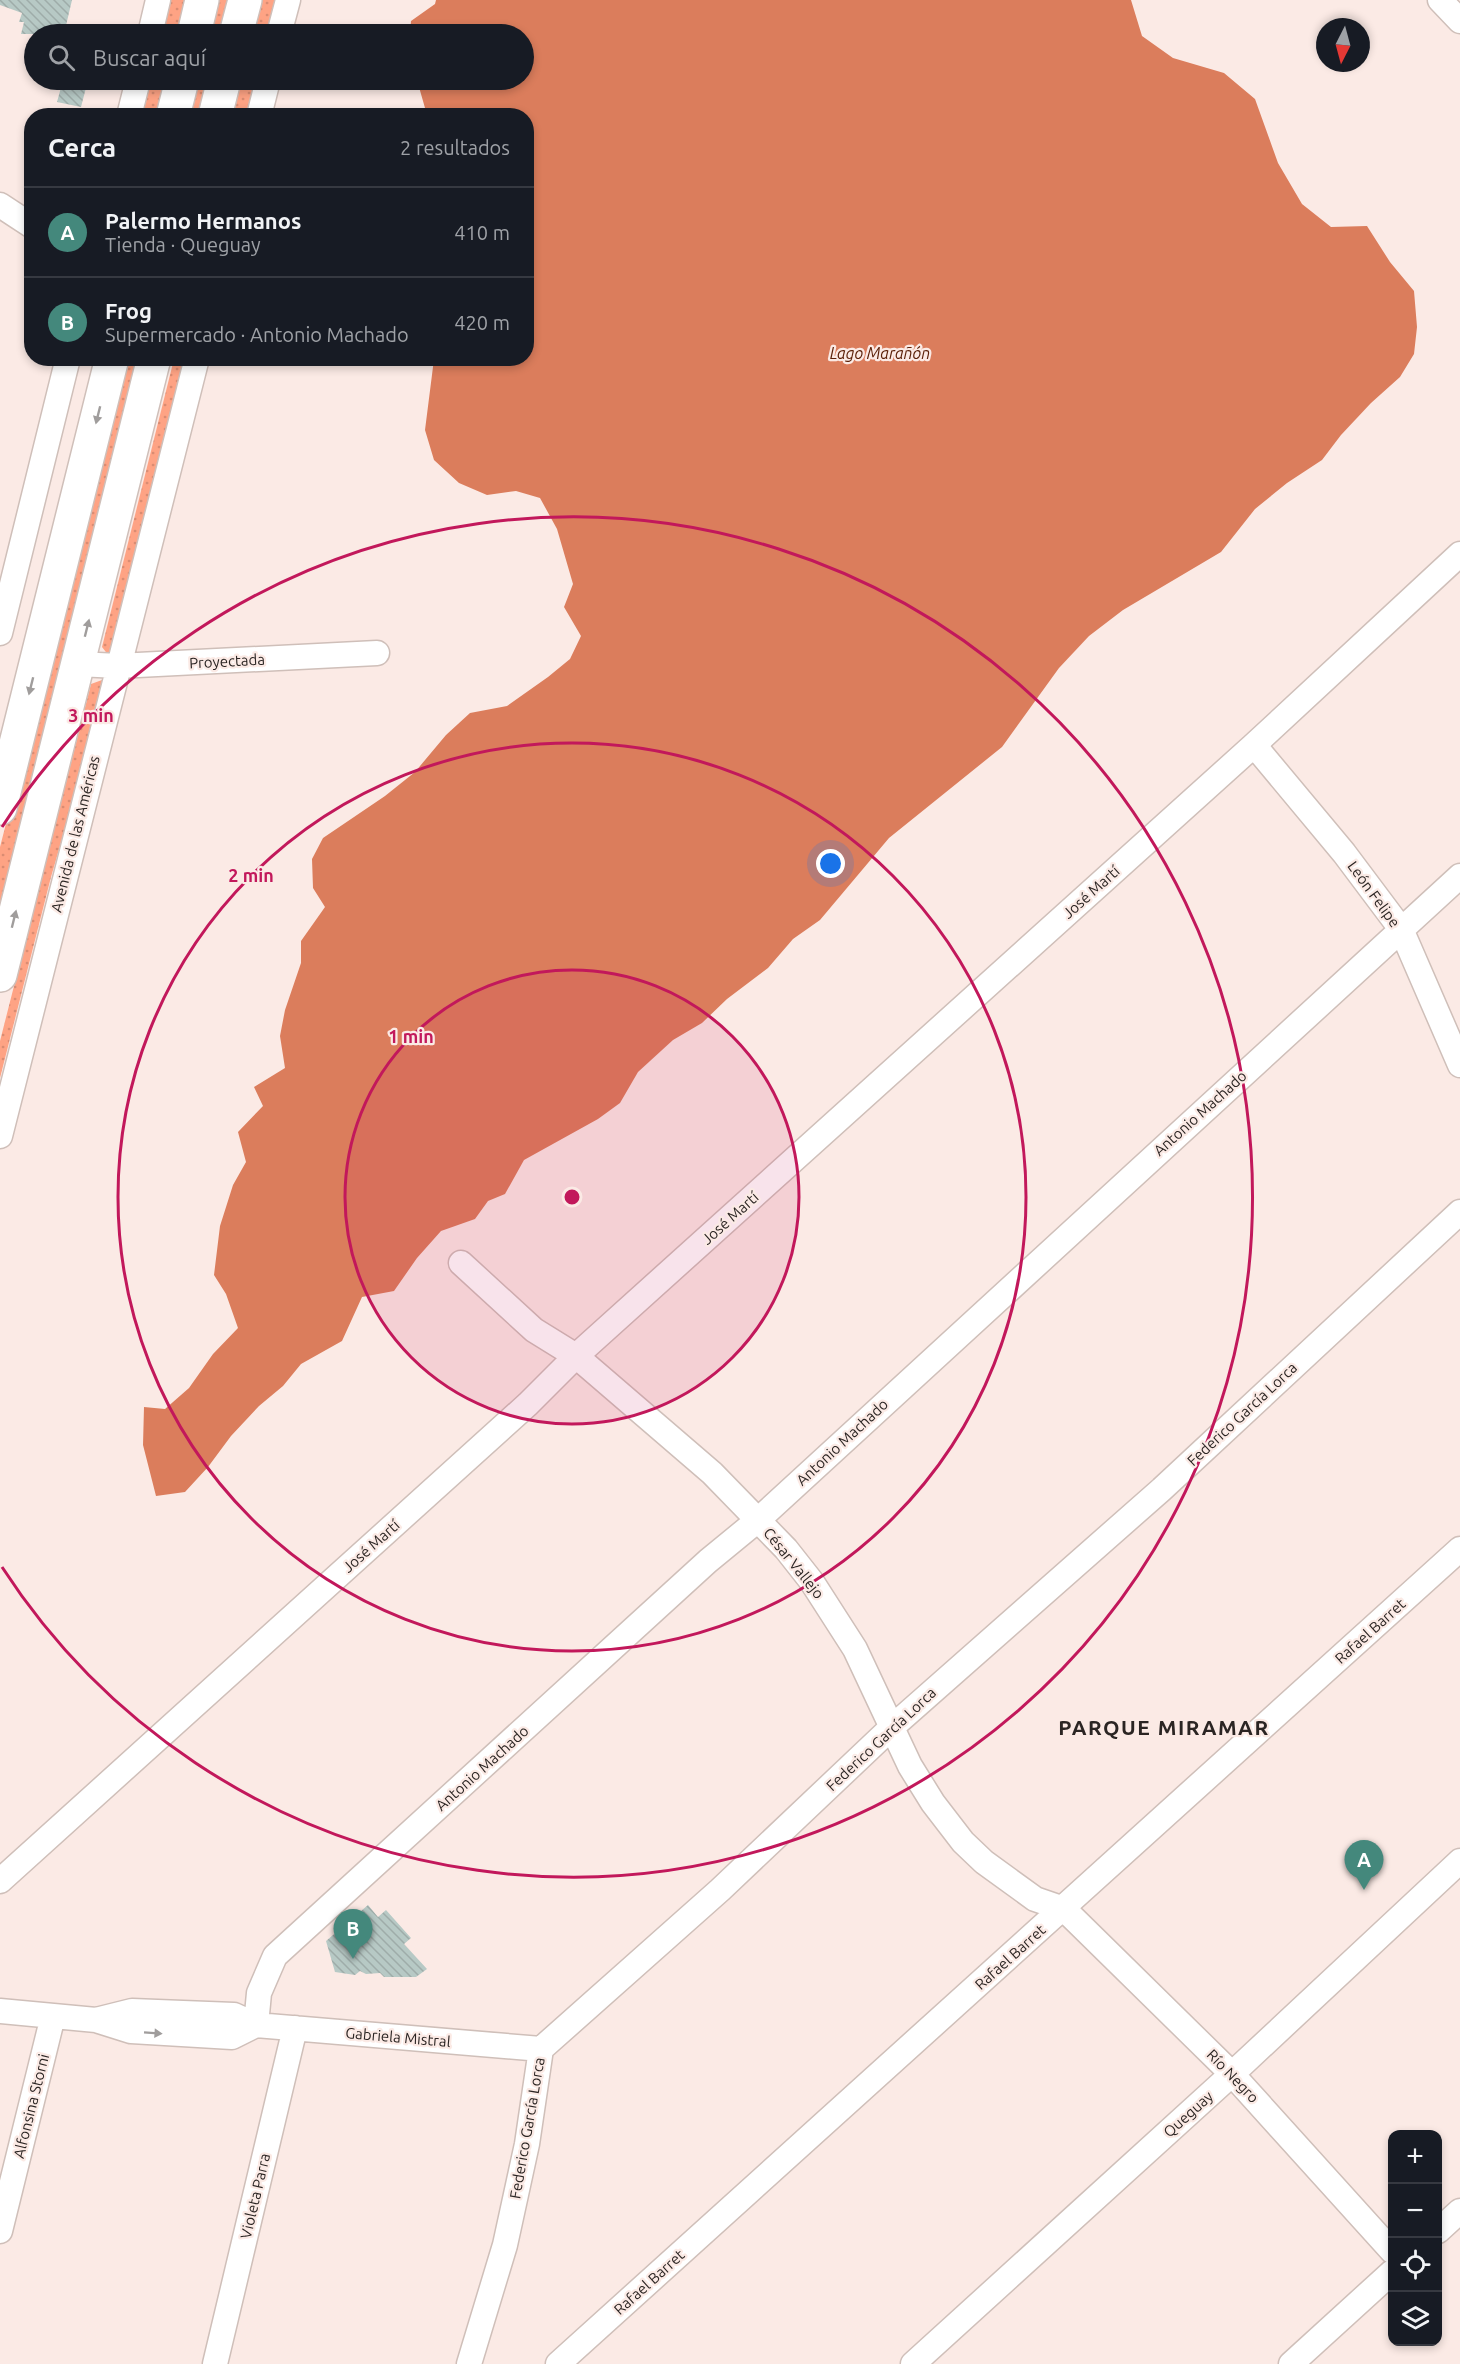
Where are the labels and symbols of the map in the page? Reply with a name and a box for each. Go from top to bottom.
north arrow [1316,18,1370,72]
water label: Lago Marañón [830,344,930,362]
one-way arrow [92,406,102,424]
one-way arrow [83,618,93,637]
street label: Proyectada [189,651,265,671]
one-way arrow [25,677,35,695]
text: 3 min [68,705,114,725]
street label: Avenida de las Américas [47,754,103,914]
your location [816,849,845,878]
street label: León Felipe [1344,858,1404,930]
street label: José Martí [1059,862,1123,922]
text: 2 min [228,865,274,885]
one-way arrow [10,909,20,928]
text: 1 min [388,1026,434,1046]
street label: Antonio Machado [1150,1067,1250,1159]
centre of rings [562,1187,582,1207]
street label: José Martí [698,1188,762,1248]
street label: Federico García Lorca [1184,1359,1300,1469]
street label: Antonio Machado [793,1395,891,1489]
street label: José Martí [339,1516,403,1576]
street label: César Vallejo [760,1524,828,1602]
street label: Rafael Barret [1331,1595,1409,1667]
street label: Federico García Lorca [823,1684,939,1794]
district label: PARQUE MIRAMAR [1058,1715,1270,1739]
street label: Antonio Machado [432,1722,532,1814]
pin: A [1344,1840,1384,1890]
pin: B [334,1910,372,1959]
street label: Rafael Barret [971,1921,1049,1993]
street label: Gabriela Mistral [345,2024,451,2050]
one-way arrow [144,2028,163,2037]
street label: Río Negro [1204,2046,1262,2106]
street label: Alfonsina Storni [10,2052,52,2160]
street label: Federico García Lorca [506,2056,548,2200]
street label: Queguay [1160,2087,1216,2141]
street label: Violeta Parra [237,2152,273,2240]
street label: Rafael Barret [610,2246,688,2318]

